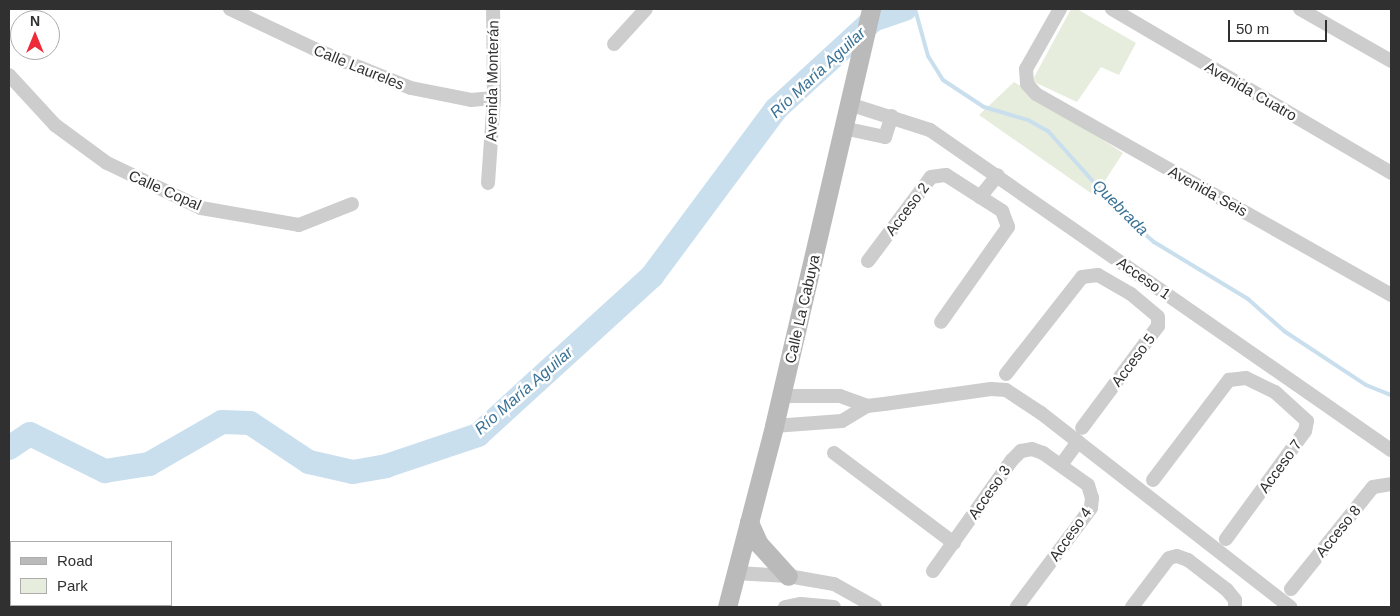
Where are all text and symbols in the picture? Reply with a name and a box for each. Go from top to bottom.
north arrow [10,10,60,60]
scale bar [1230,10,1329,42]
text: N [30,13,40,29]
street label: Avenida Monterán [482,20,502,142]
text: 50 m [1236,20,1269,37]
water label: Río María Aguilar [766,24,870,122]
street label: Calle Laureles [311,41,407,93]
street label: Avenida Cuatro [1202,57,1300,125]
street label: Avenida Seis [1165,162,1251,220]
street label: Calle Copal [126,166,204,214]
water label: Quebrada [1088,176,1152,240]
street label: Acceso 2 [881,179,933,239]
street label: Calle La Cabuya [781,253,823,365]
street label: Acceso 1 [1114,253,1174,303]
street label: Acceso 5 [1107,330,1159,390]
water label: Río María Aguilar [471,343,577,439]
street label: Acceso 7 [1255,436,1305,496]
street label: Acceso 3 [964,462,1014,522]
street label: Acceso 8 [1312,501,1364,561]
street label: Acceso 4 [1045,504,1095,564]
legend [10,541,172,606]
text: Road [57,552,93,569]
text: Park [57,577,88,594]

